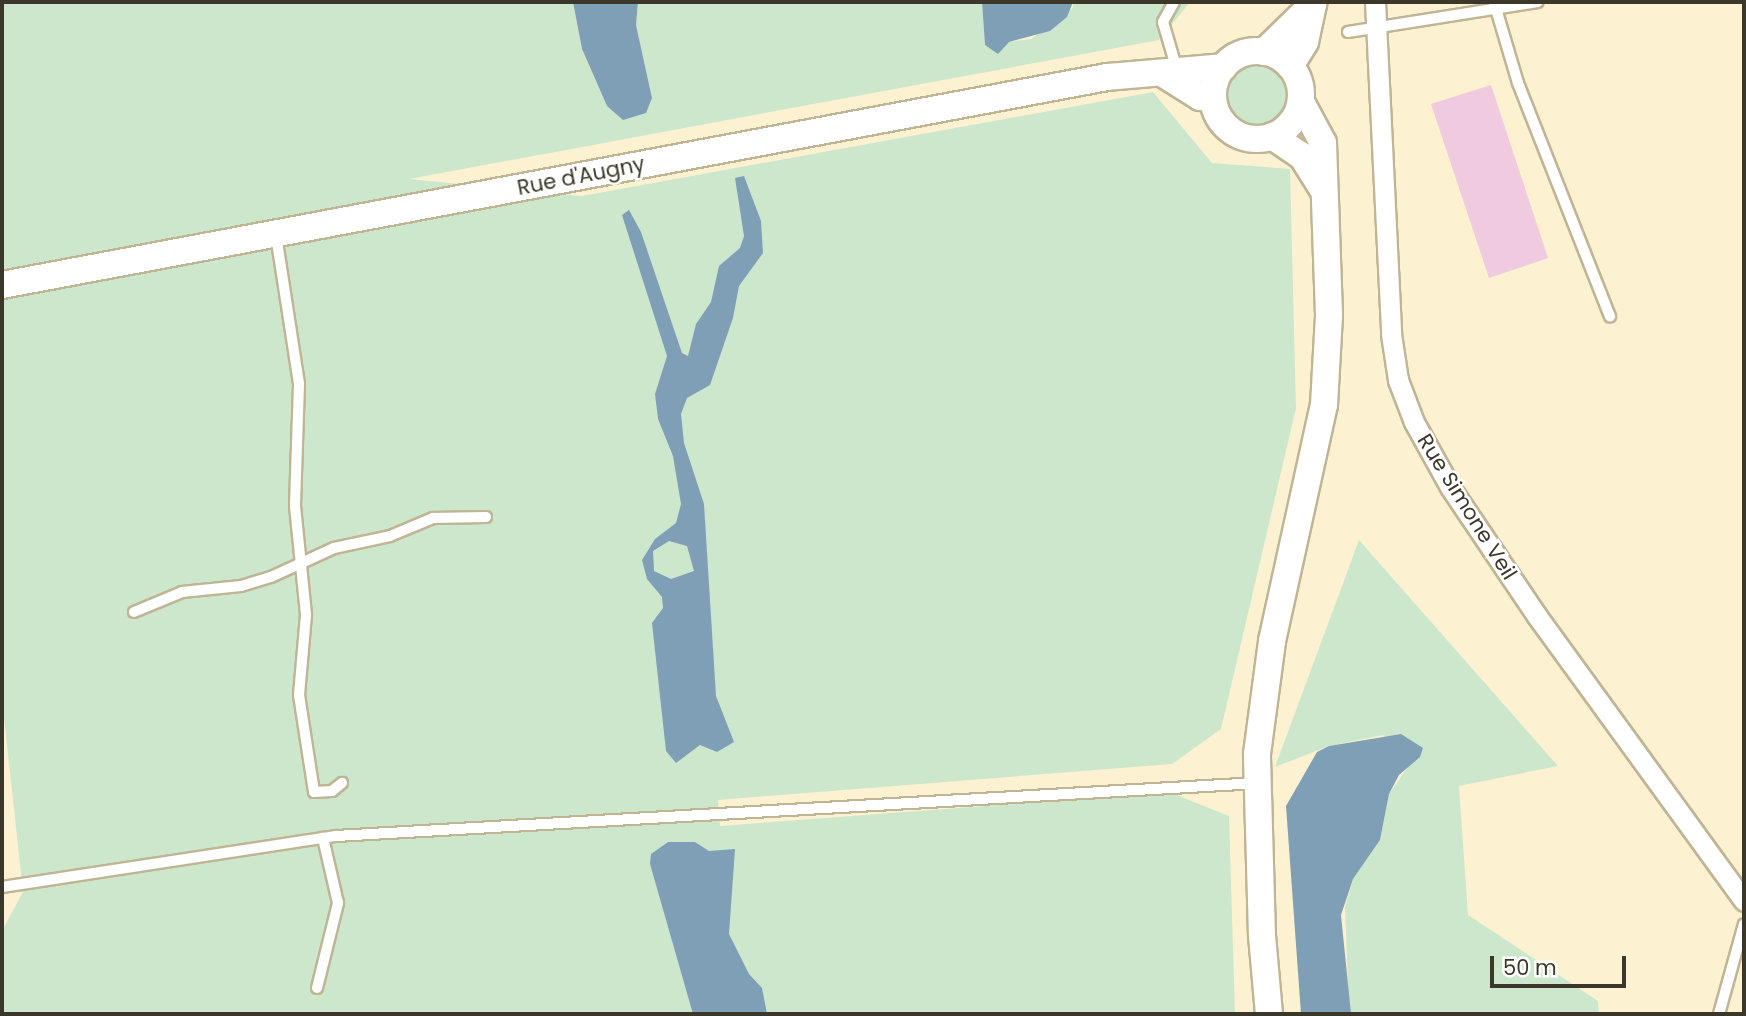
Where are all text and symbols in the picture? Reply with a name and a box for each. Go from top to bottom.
street label: Rue d'Augny [515,151,647,201]
street label: Rue Simone Veil [1412,430,1522,584]
scale bar [1494,942,1630,986]
text: 50 m [1503,953,1557,982]

